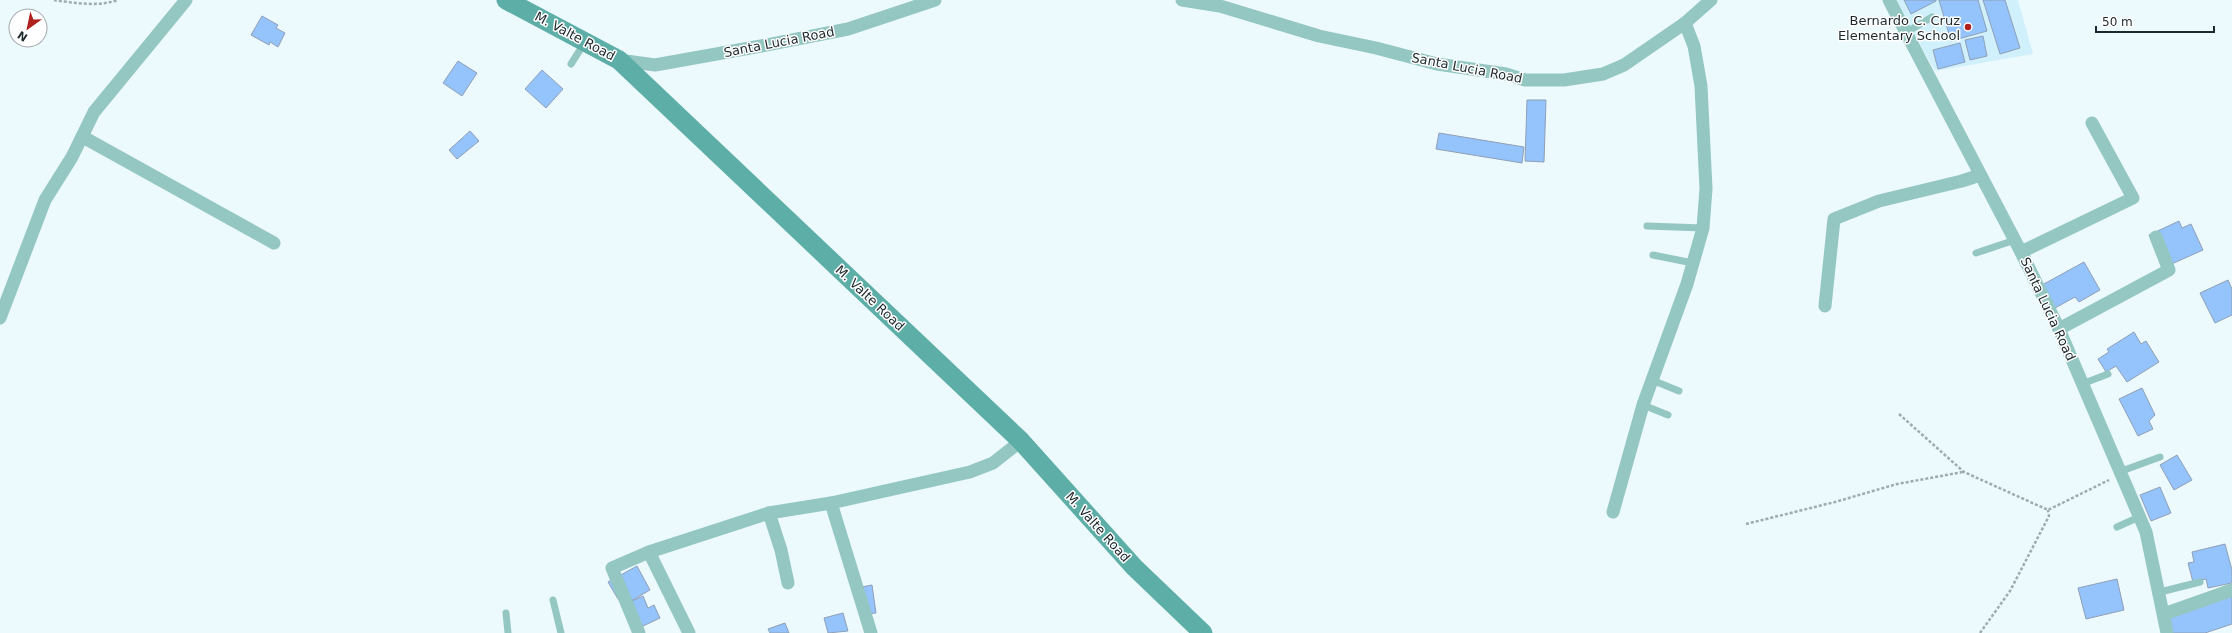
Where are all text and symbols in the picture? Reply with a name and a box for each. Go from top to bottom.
north arrow [8,8,48,48]
scale bar [2096,8,2214,34]
street label: M. Valte Road [532,9,618,63]
place label: Bernardo C. Cruz Elementary School [1838,13,1960,43]
text: 50 m [2102,15,2133,29]
marker: Bernardo C. Cruz Elementary School [1963,22,1973,32]
street label: Santa Lucia Road [722,24,836,60]
text: N [15,28,30,44]
street label: Santa Lucia Road [1410,50,1524,86]
street label: Santa Lucia Road [2017,255,2079,363]
street label: M. Valte Road [832,262,908,334]
street label: M. Valte Road [1063,489,1133,565]

